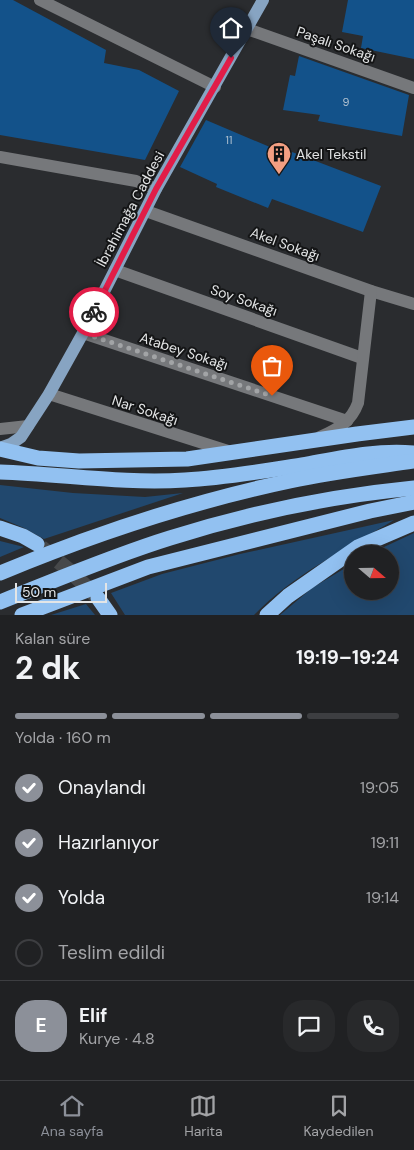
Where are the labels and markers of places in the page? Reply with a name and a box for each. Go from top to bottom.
pin [210,7,252,58]
building icon: Akel Tekstil [266,141,292,175]
place label: Akel Tekstil [296,145,366,163]
pin [251,345,293,396]

